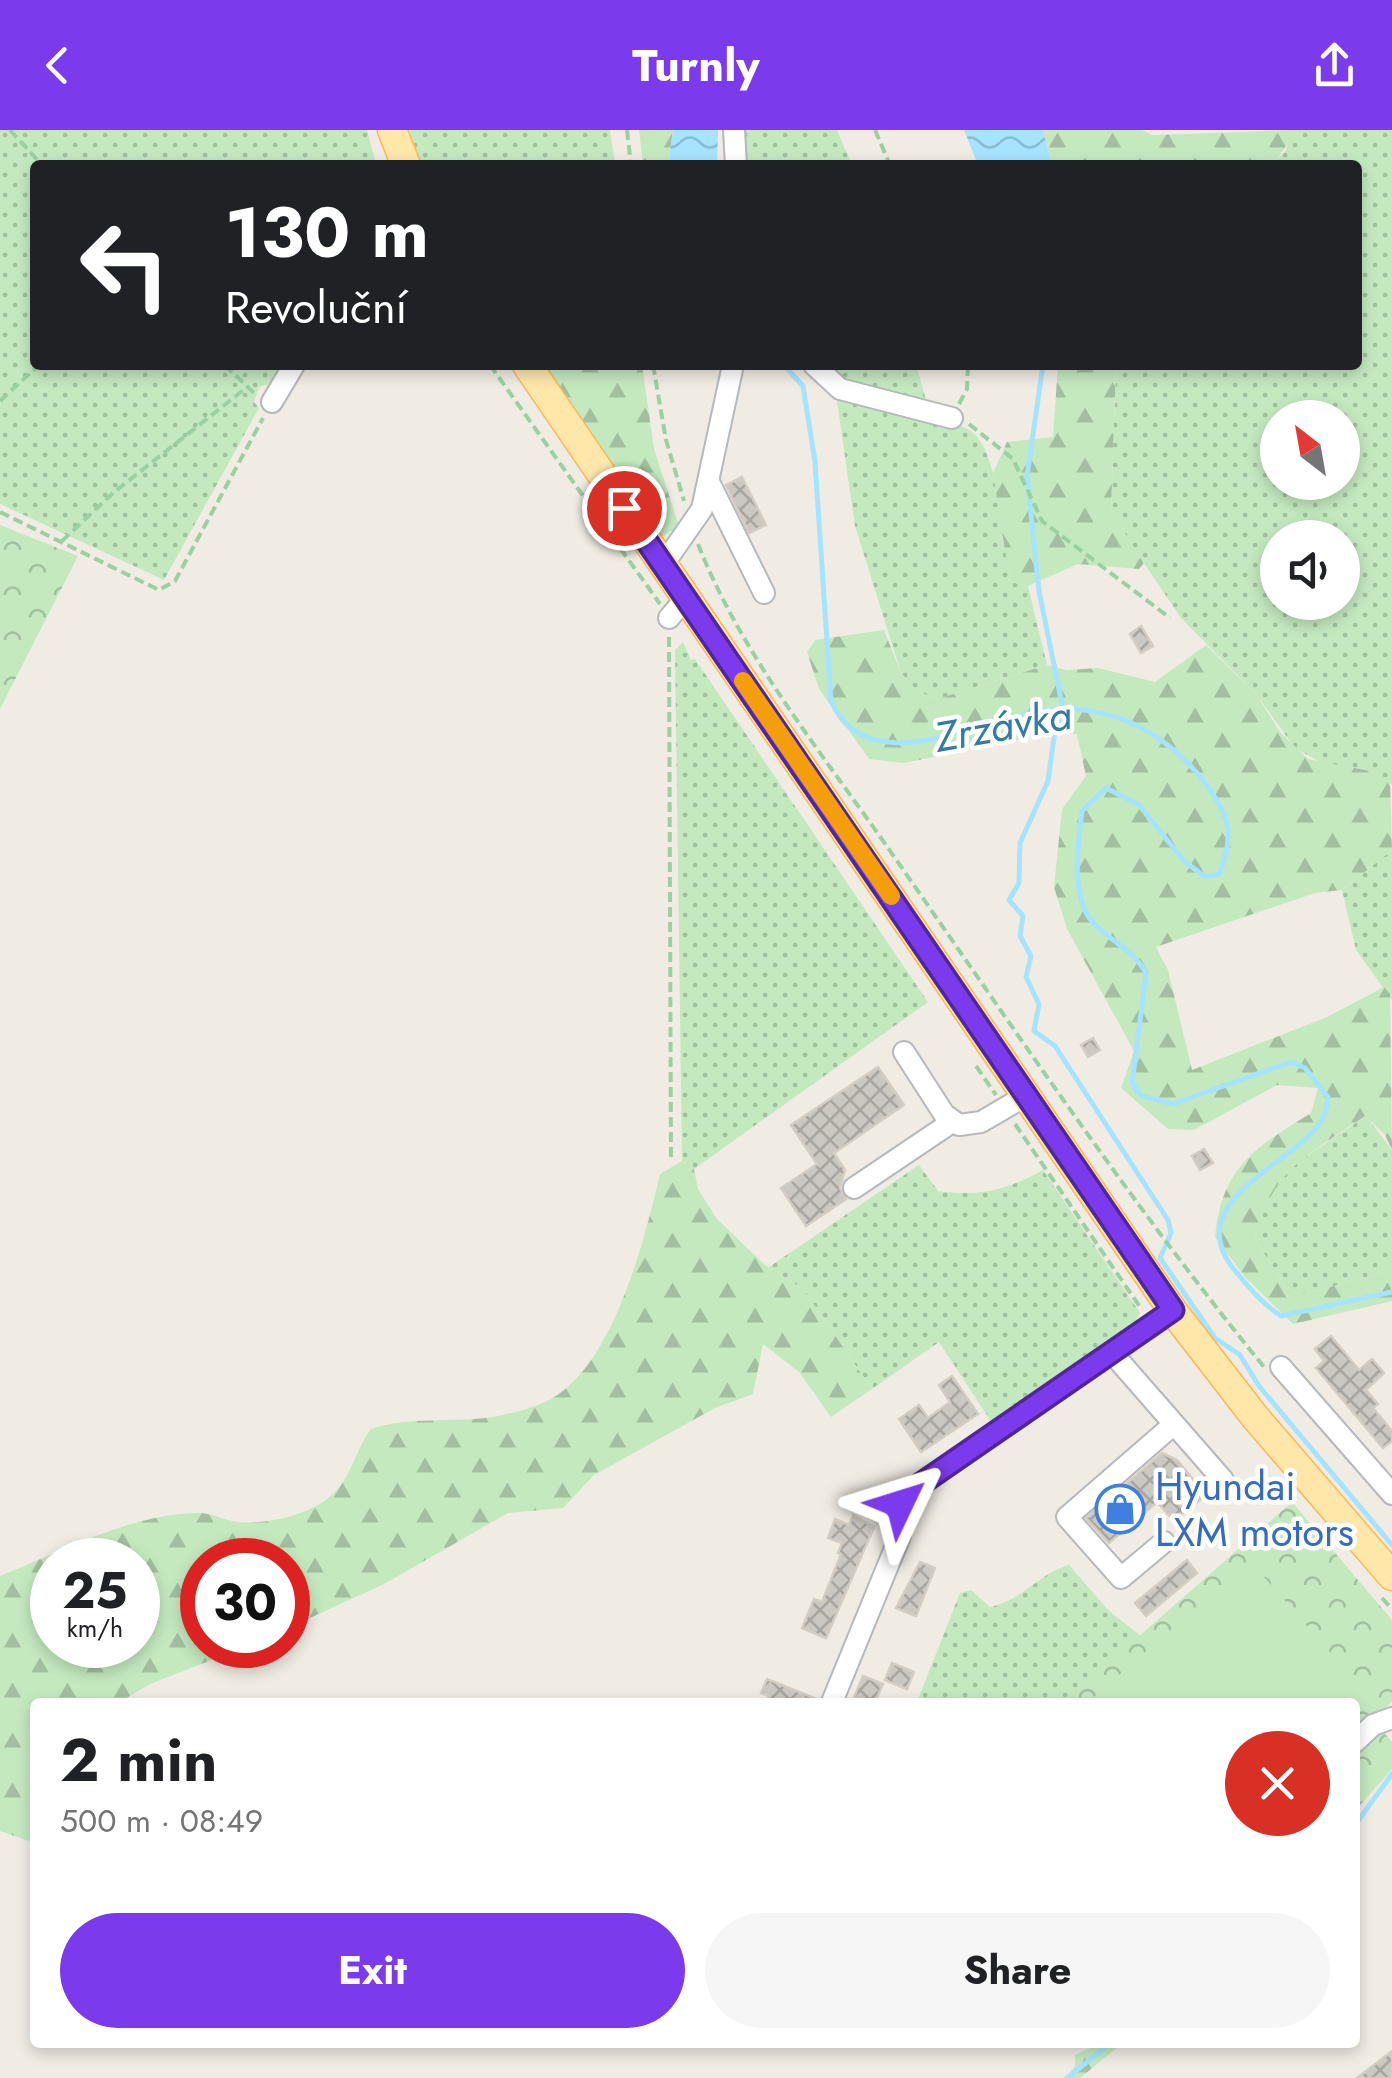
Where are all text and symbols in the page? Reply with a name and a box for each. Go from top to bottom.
text: Turnly [632,33,760,98]
icon: back [30,38,85,93]
icon: share [1307,38,1362,93]
text: 130 m [225,182,429,283]
icon: left [60,200,190,330]
text: Revoluční [225,275,407,340]
north arrow [1260,400,1360,500]
map controls [1260,400,1360,620]
pin [582,466,667,551]
icon: arrive [597,481,652,536]
button: sound [1260,520,1360,620]
water label: Zrzávka [929,684,1076,768]
position arrow [848,1452,952,1556]
place label: Hyundai LXM motors [1155,1457,1354,1561]
shop icon: Hyundai LXM motors [1094,1483,1146,1535]
speed limit sign: 30 [180,1538,310,1668]
text: 25 [62,1554,128,1627]
text: km/h [67,1610,123,1646]
text: 2 min [60,1717,218,1804]
button: close [1225,1731,1330,1836]
text: 500 m · 08:49 [60,1798,263,1844]
button: Exit [60,1913,685,2028]
button: Share [705,1913,1330,2028]

